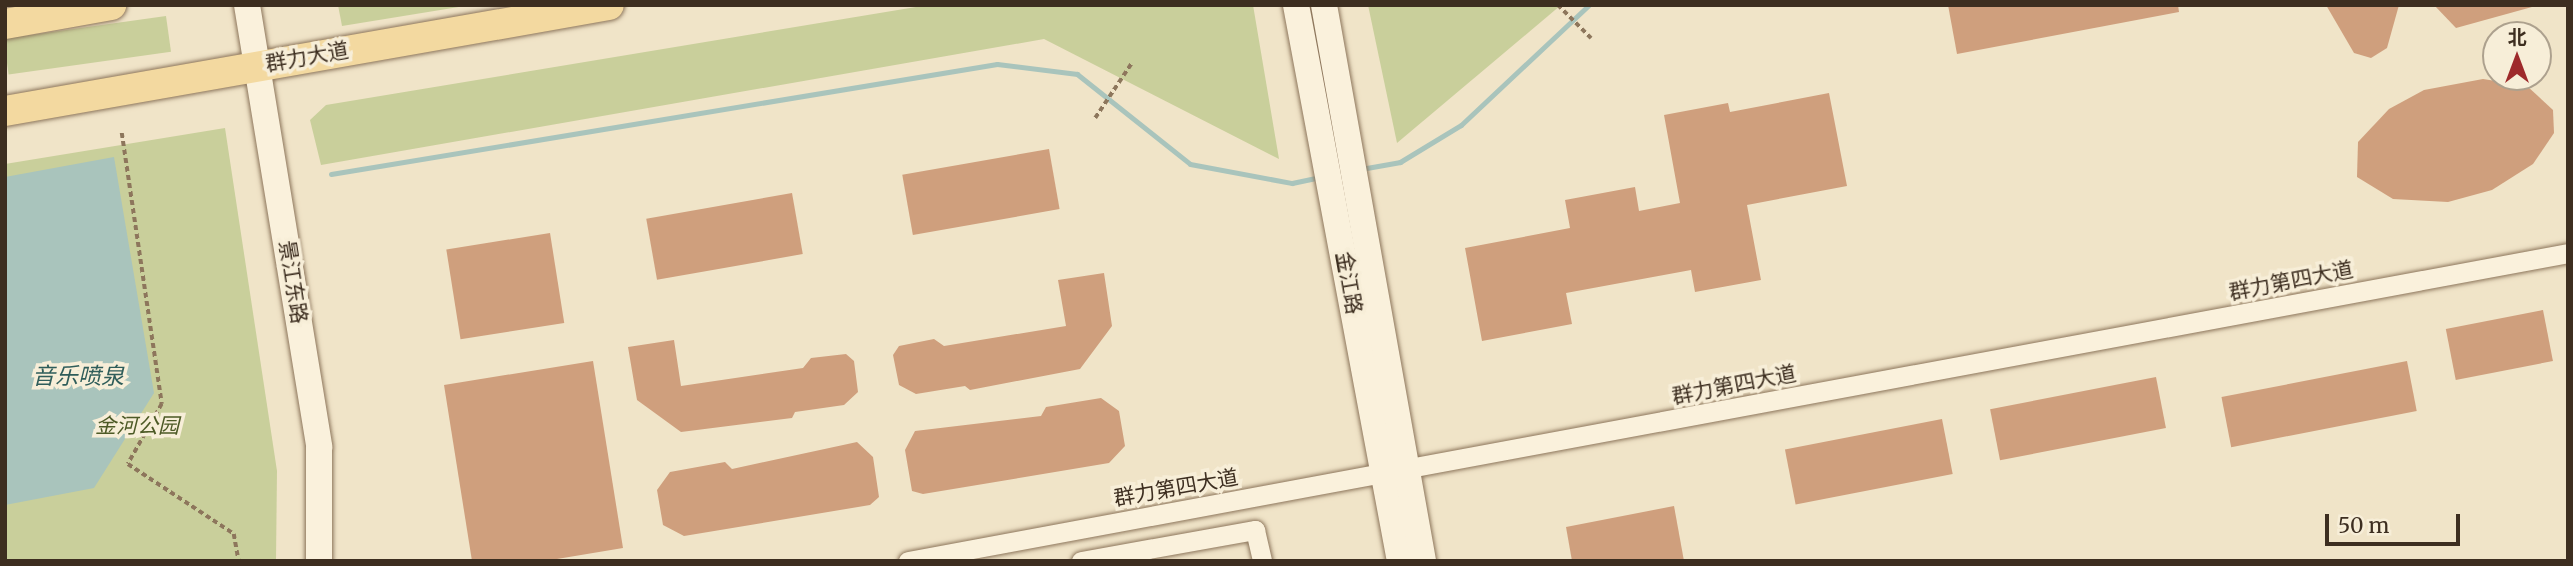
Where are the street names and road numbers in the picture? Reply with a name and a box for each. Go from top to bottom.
street label: 群力大道 [263,37,351,77]
street label: 景江东路 [274,239,312,325]
street label: 金江路 [1331,250,1367,316]
street label: 群力第四大道 [2227,257,2355,305]
street label: 群力第四大道 [1670,361,1798,409]
street label: 群力第四大道 [1112,465,1240,511]

